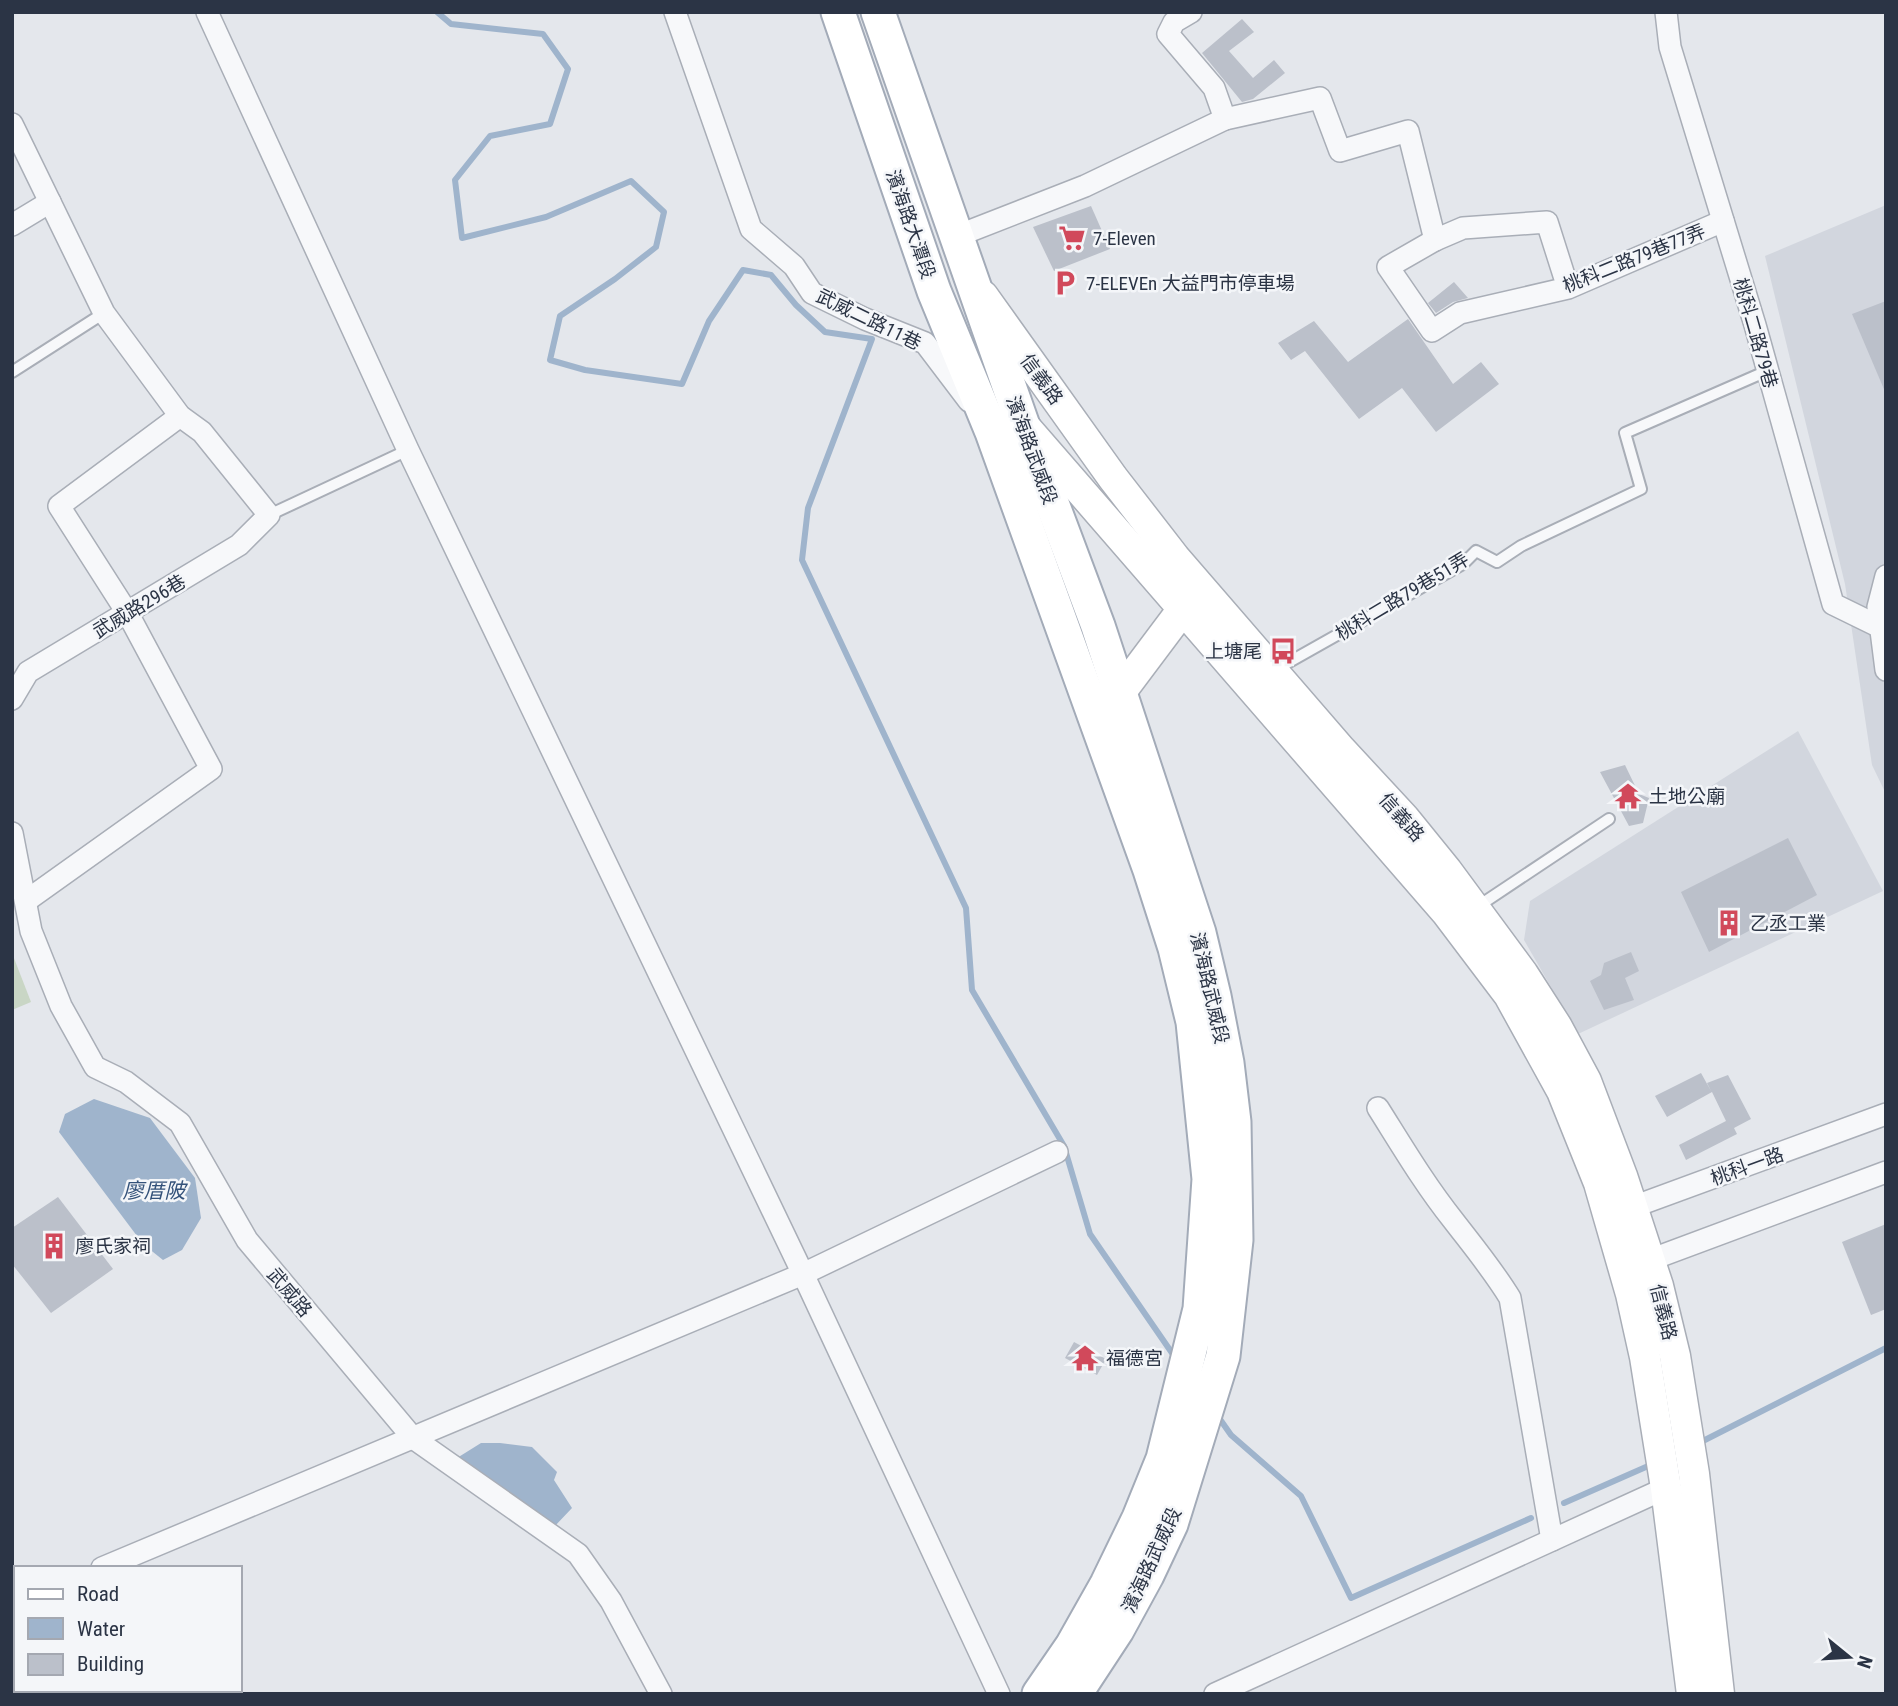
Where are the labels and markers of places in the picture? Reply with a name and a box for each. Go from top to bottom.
supermarket icon: 7-Eleven [1057,223,1087,253]
place label: 7-Eleven [1093,227,1156,250]
parking icon: 7-ELEVEn 大益門市停車場 [1050,268,1080,298]
place label: 7-ELEVEn 大益門市停車場 [1086,272,1295,295]
bus stop icon: 上塘尾 [1268,636,1298,666]
place label: 上塘尾 [1205,640,1262,663]
temple icon: 土地公廟 [1613,781,1643,811]
place label: 土地公廟 [1649,785,1725,808]
building icon: 乙丞工業 [1714,908,1744,938]
place label: 乙丞工業 [1750,912,1826,935]
building icon: 廖氏家祠 [39,1231,69,1261]
place label: 廖氏家祠 [75,1235,151,1258]
temple icon: 福德宮 [1070,1343,1100,1373]
place label: 福德宮 [1106,1347,1163,1370]

